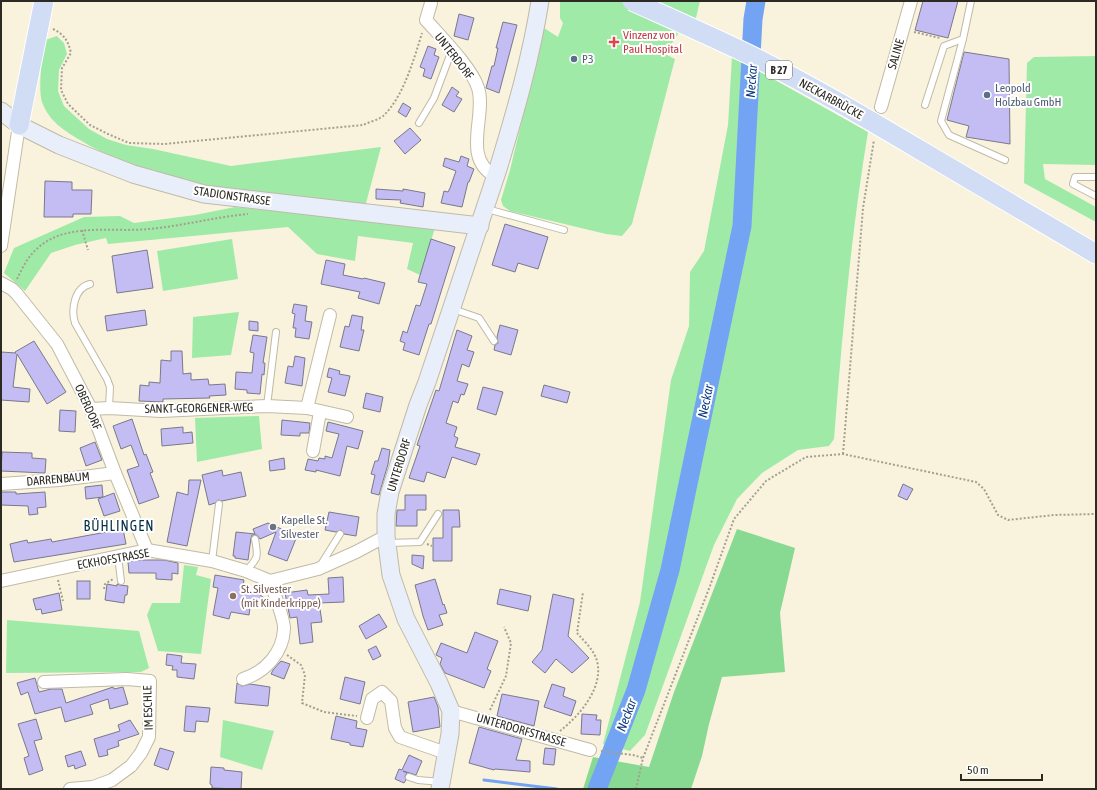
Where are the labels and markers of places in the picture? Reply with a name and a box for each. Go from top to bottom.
place label: Vinzenz von Paul Hospital [623,28,683,56]
marker: Vinzenz von Paul Hospital [608,36,620,48]
place label: P3 [582,52,594,66]
marker: P3 [569,54,579,64]
place label: Leopold Holzbau GmbH [995,81,1061,109]
marker: Leopold Holzbau GmbH [982,90,992,100]
place label: Kapelle St. Silvester [281,513,327,541]
marker: Kapelle St. Silvester [268,522,278,532]
place label: St. Silvester (mit Kinderkrippe) [241,582,321,610]
marker: St. Silvester (mit Kinderkrippe) [228,591,238,601]

